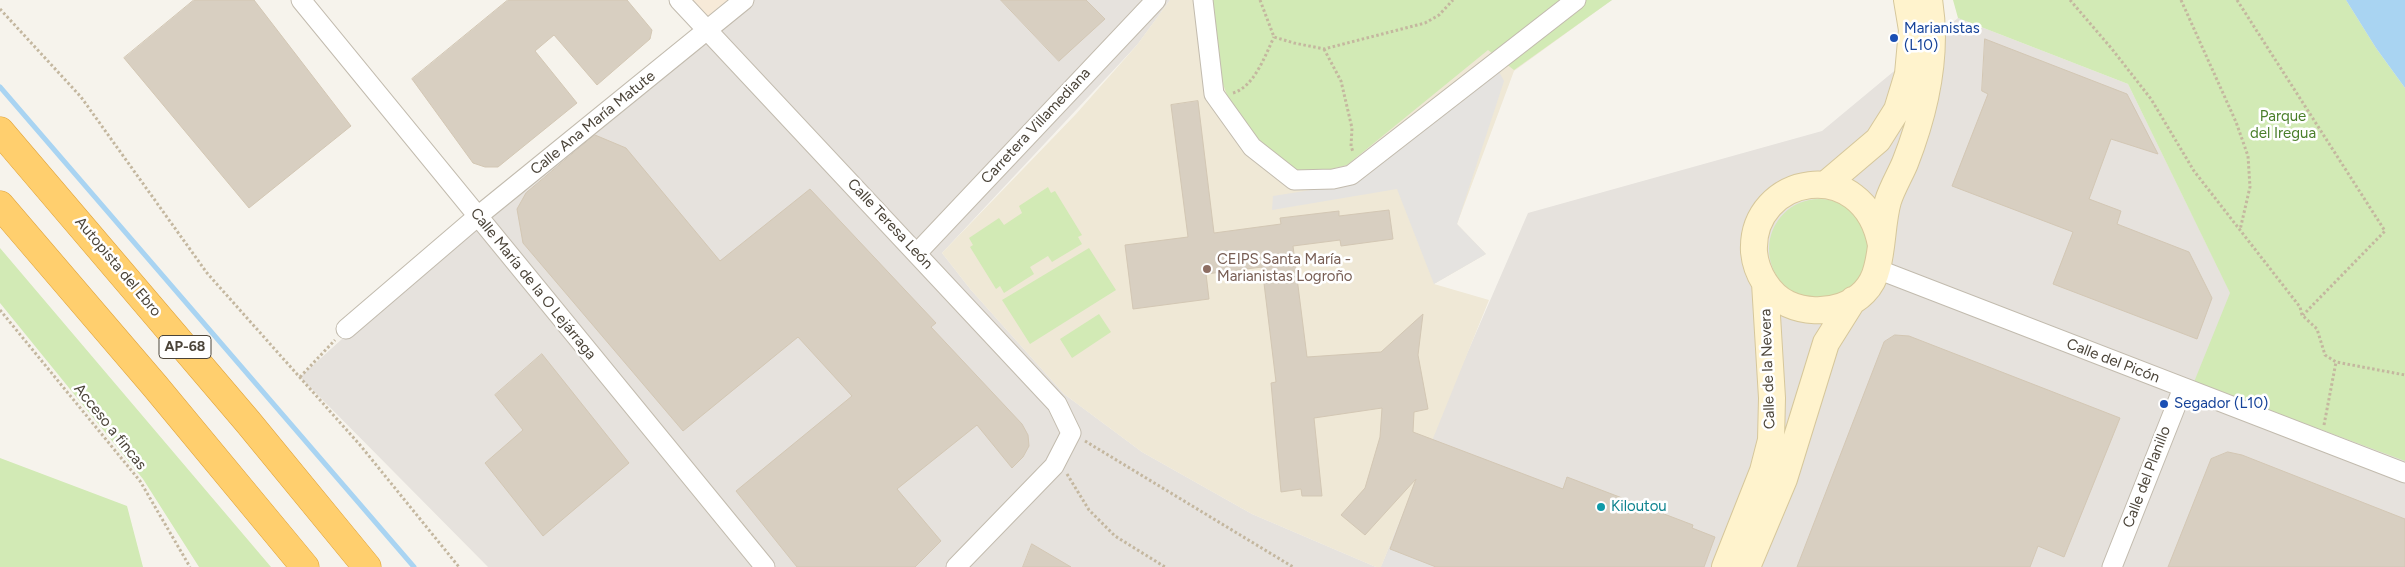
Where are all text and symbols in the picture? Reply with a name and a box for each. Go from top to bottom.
place label: Marianistas (L10) [1904,20,1980,55]
marker: Marianistas (L10) [1888,32,1900,44]
street label: Carretera Villamediana [978,64,1094,188]
street label: Calle Ana María Matute [527,67,659,179]
park label: Parque del Iregua [2250,108,2316,143]
street label: Calle Teresa León [843,175,937,273]
street label: Calle María de la O Lejárraga [466,205,600,363]
street label: Autopista del Ebro [71,213,165,321]
place label: CEIPS Santa María - Marianistas Logroño [1217,251,1353,286]
marker: CEIPS Santa María - Marianistas Logroño [1201,263,1213,275]
street label: Calle de la Nevera [1757,309,1779,429]
street label: Calle del Picón [2064,335,2162,387]
road number: AP-68 [159,336,211,358]
street label: Acceso a fincas [70,380,150,474]
place label: Segador (L10) [2174,395,2268,413]
marker: Segador (L10) [2158,398,2170,410]
street label: Calle del Planillo [2119,423,2175,531]
place label: Kiloutou [1611,498,1667,516]
marker: Kiloutou [1595,501,1607,513]

